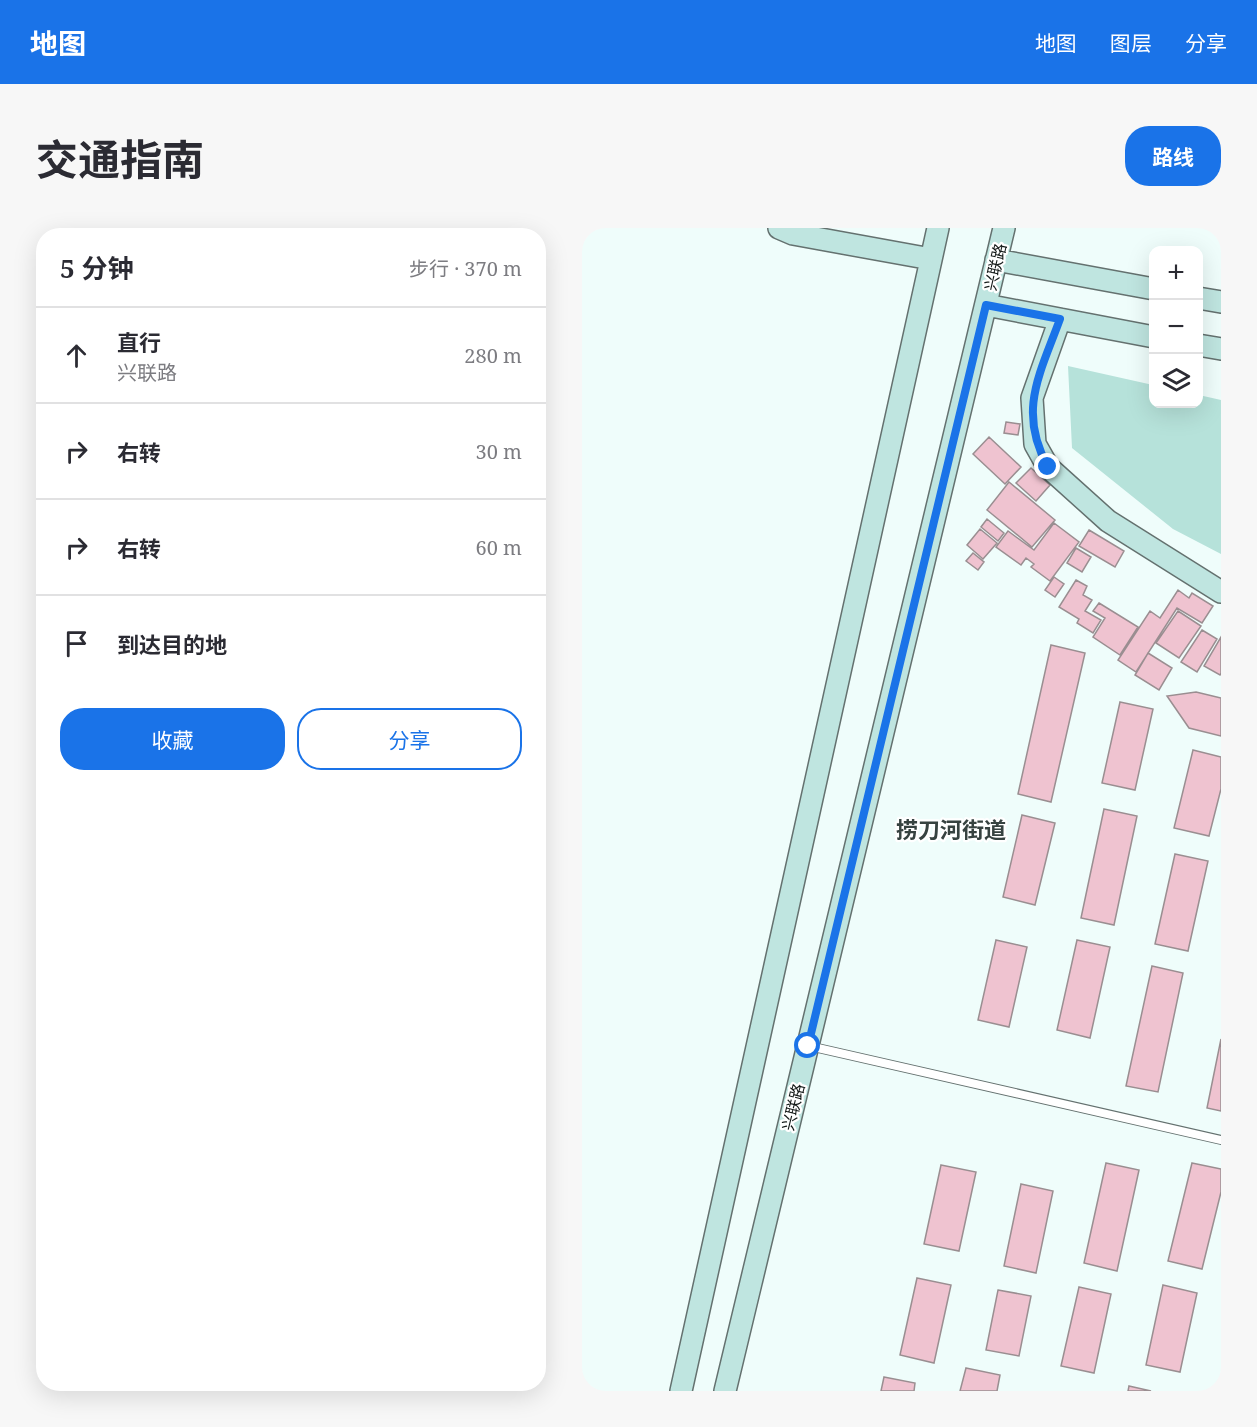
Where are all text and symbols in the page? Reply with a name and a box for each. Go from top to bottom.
text: 地图 [30,24,86,62]
text: 地图 [1035,29,1077,57]
text: 图层 [1110,29,1152,57]
text: 分享 [1185,29,1227,57]
button: 路线 [1125,126,1221,186]
text: 交通指南 [36,130,204,187]
street label: 兴联路 [979,241,1011,293]
map controls [1149,246,1203,408]
button: + [1149,246,1203,300]
text: 5 分钟 [60,250,133,286]
text: 步行 · 370 m [409,255,522,282]
button: − [1149,300,1203,354]
text: 直行 [117,327,161,357]
icon: ahead [60,339,93,372]
text: 280 m [464,342,522,369]
button: layers [1149,354,1203,408]
text: 兴联路 [117,359,177,386]
icon: right [60,435,93,468]
text: 右转 [117,437,161,467]
text: 30 m [476,438,522,465]
route end [1034,453,1060,479]
icon: right [60,531,93,564]
text: 右转 [117,533,161,563]
text: 60 m [476,534,522,561]
icon: arrive [60,627,93,660]
text: 到达目的地 [117,629,227,659]
button: 收藏 [60,708,285,770]
button: 分享 [297,708,522,770]
district label: 捞刀河街道 [896,814,1006,844]
route start [794,1032,820,1058]
street label: 兴联路 [777,1081,809,1133]

